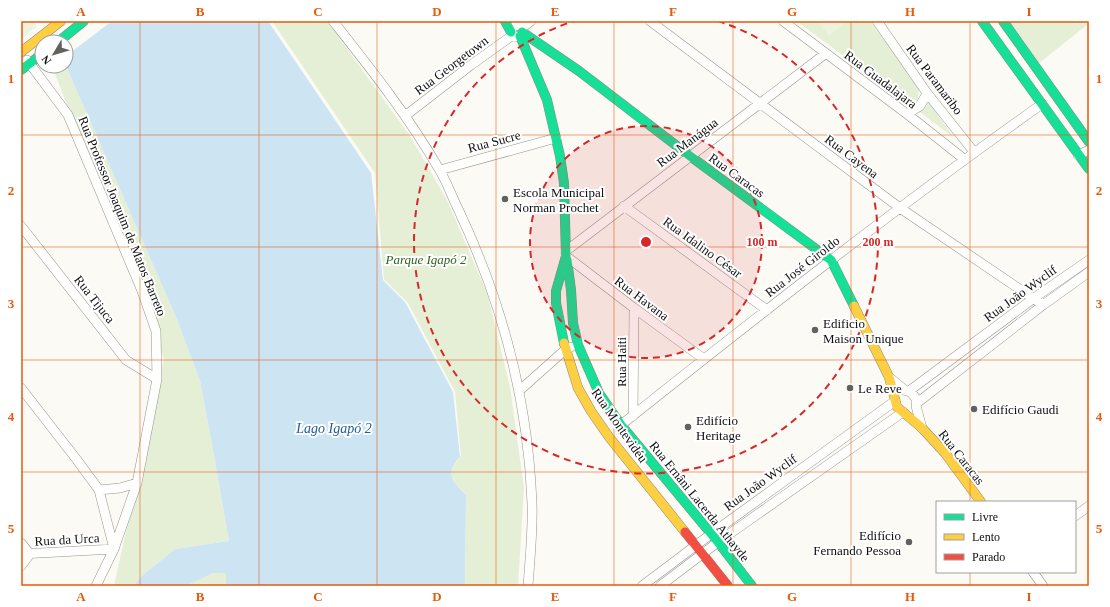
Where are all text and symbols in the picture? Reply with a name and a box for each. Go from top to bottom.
text: A [76,4,86,19]
text: B [196,4,205,19]
text: C [313,4,323,19]
text: D [432,4,442,19]
text: E [551,4,559,19]
text: F [669,4,677,19]
text: G [787,4,797,19]
text: H [905,4,915,19]
text: I [1026,4,1032,19]
street label: Rua Georgetown [412,33,491,98]
north arrow [34,34,74,74]
street label: Rua Paramaribo [903,41,966,117]
street label: Rua Guadalajara [841,47,920,112]
text: N [39,53,53,67]
text: 1 [8,71,14,86]
text: 1 [1096,71,1102,86]
street label: Rua Professor Joaquim de Matos Barreto [75,114,170,318]
street label: Rua Manágua [654,114,721,170]
street label: Rua Sucre [466,127,522,156]
street label: Rua Cayena [822,131,882,182]
street label: Rua Caracas [706,150,768,201]
text: 2 [8,183,14,198]
text: 2 [1096,183,1102,198]
place label: Escola Municipal Norman Prochet [513,185,605,215]
marker: Escola Municipal Norman Prochet [500,194,510,204]
street label: Rua Idalino César [660,214,746,281]
street label: Rua José Giroldo [762,233,842,300]
centre of rings [639,235,653,249]
text: 100 m [747,235,778,249]
text: 200 m [863,235,894,249]
park label: Parque Igapó 2 [384,252,467,267]
street label: Rua João Wyclif [981,262,1060,325]
street label: Rua Tijuca [71,272,118,326]
street label: Rua Havana [612,273,672,324]
text: 3 [8,296,15,311]
text: 3 [1096,296,1103,311]
place label: Edificio Maison Unique [823,316,904,346]
marker: Edificio Maison Unique [810,325,820,335]
street label: Rua Haiti [614,337,629,387]
place label: Le Reve [858,381,902,396]
marker: Le Reve [845,383,855,393]
street label: Rua Montevidéu [588,385,651,466]
place label: Edifício Gaudi [982,402,1059,417]
marker: Edifício Gaudi [969,404,979,414]
text: 4 [8,409,15,424]
text: 4 [1096,409,1103,424]
place label: Edifício Heritage [696,413,741,443]
water label: Lago Igapó 2 [295,421,372,436]
marker: Edifício Heritage [683,422,693,432]
street label: Rua Caracas [936,427,988,488]
street label: Rua Ernâni Lacerda Athayde [646,438,753,565]
street label: Rua João Wyclif [721,451,800,514]
legend [936,501,1076,573]
text: Livre [972,510,998,524]
text: 5 [8,521,15,536]
text: 5 [1096,521,1103,536]
place label: Edifício Fernando Pessoa [813,528,901,558]
street label: Rua da Urca [34,530,100,549]
text: Lento [972,530,1000,544]
marker: Edifício Fernando Pessoa [904,537,914,547]
text: Parado [972,550,1005,564]
text: A [76,589,86,604]
text: B [196,589,205,604]
text: C [313,589,323,604]
text: D [432,589,442,604]
text: E [551,589,559,604]
text: F [669,589,677,604]
text: G [787,589,797,604]
text: H [905,589,915,604]
text: I [1026,589,1032,604]

